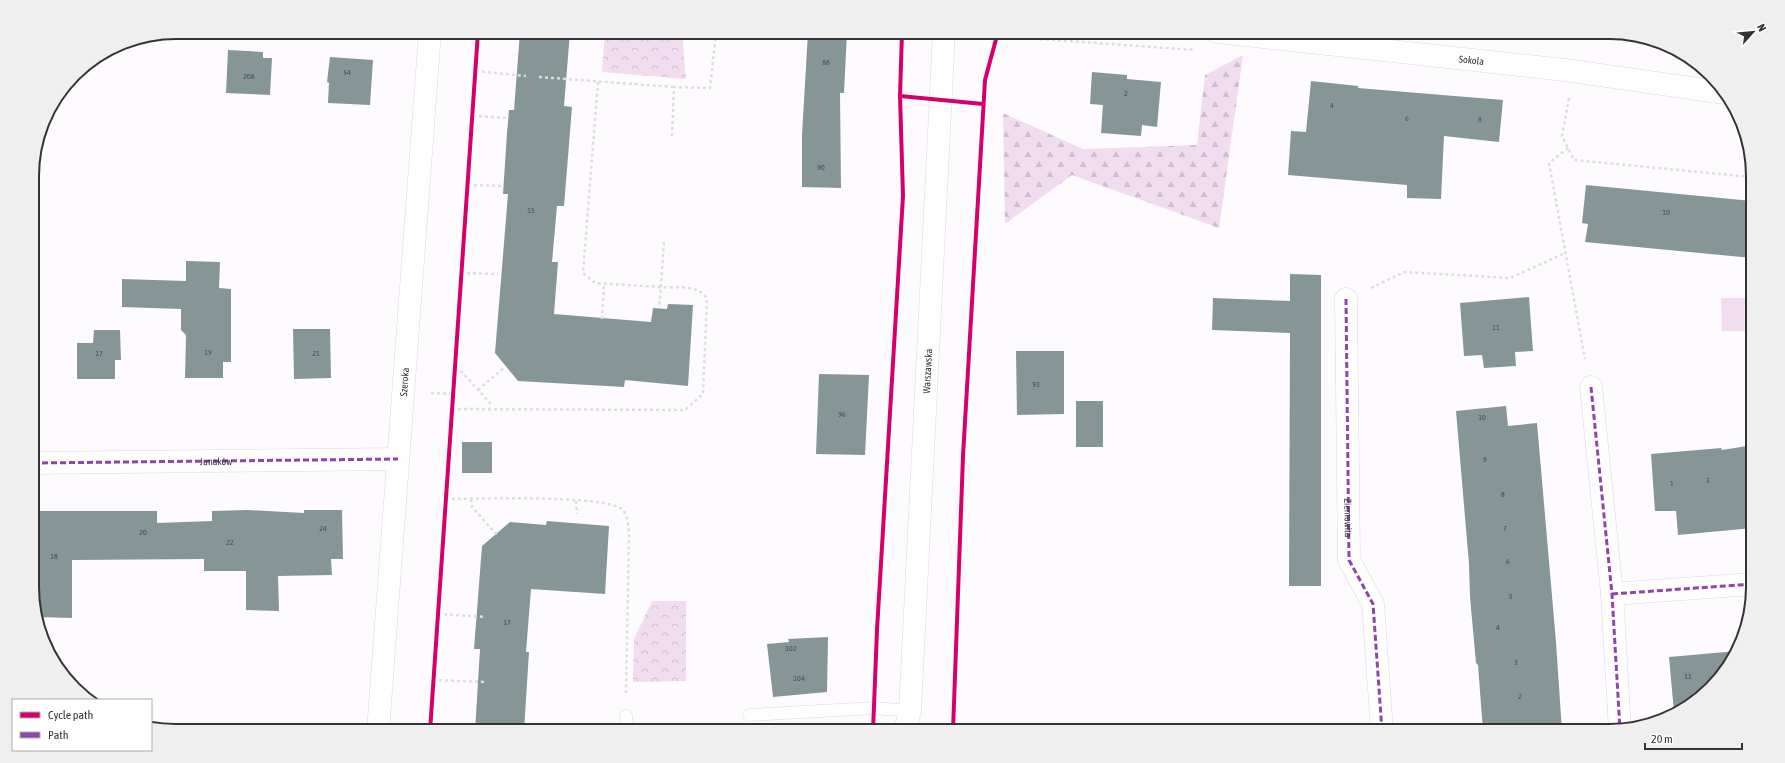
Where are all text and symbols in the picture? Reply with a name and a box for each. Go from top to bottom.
north arrow [1733,12,1773,52]
text: N [1755,22,1769,33]
street label: Sokola [1458,53,1485,67]
house number: 88 [822,58,830,67]
house number: 54 [343,68,351,77]
house number: 20A [243,72,255,81]
house number: 2 [1124,89,1128,98]
house number: 4 [1330,101,1334,110]
house number: 6 [1405,114,1409,123]
house number: 8 [1478,115,1482,124]
house number: 90 [817,163,825,172]
house number: 15 [527,206,535,215]
house number: 10 [1662,208,1670,217]
house number: 11 [1492,323,1500,332]
house number: 19 [204,348,212,357]
street label: Warszawska [920,348,934,394]
house number: 17 [95,349,103,358]
house number: 21 [312,349,320,358]
street label: Szeroka [397,367,411,397]
house number: 93 [1032,380,1040,389]
house number: 96 [838,410,846,419]
house number: 10 [1478,413,1486,422]
street label: Junaków [200,455,232,467]
house number: 9 [1483,455,1487,464]
house number: 3 [1706,476,1710,485]
house number: 1 [1670,479,1674,488]
house number: 8 [1501,490,1505,499]
street label: Ziemowita [1343,498,1354,538]
house number: 24 [319,524,327,533]
house number: 7 [1503,524,1507,533]
house number: 20 [139,528,147,537]
house number: 22 [226,538,234,547]
house number: 18 [50,552,58,561]
house number: 6 [1506,557,1510,566]
house number: 5 [1509,592,1513,601]
house number: 17 [503,618,511,627]
house number: 4 [1496,623,1500,632]
house number: 102 [785,644,797,653]
house number: 3 [1514,658,1518,667]
house number: 11 [1684,672,1692,681]
house number: 104 [793,674,805,683]
house number: 2 [1518,692,1522,701]
legend [12,699,152,751]
text: Cycle path [48,708,93,722]
scale bar [1645,725,1742,751]
text: Path [48,728,69,742]
text: 20 m [1651,732,1673,746]

